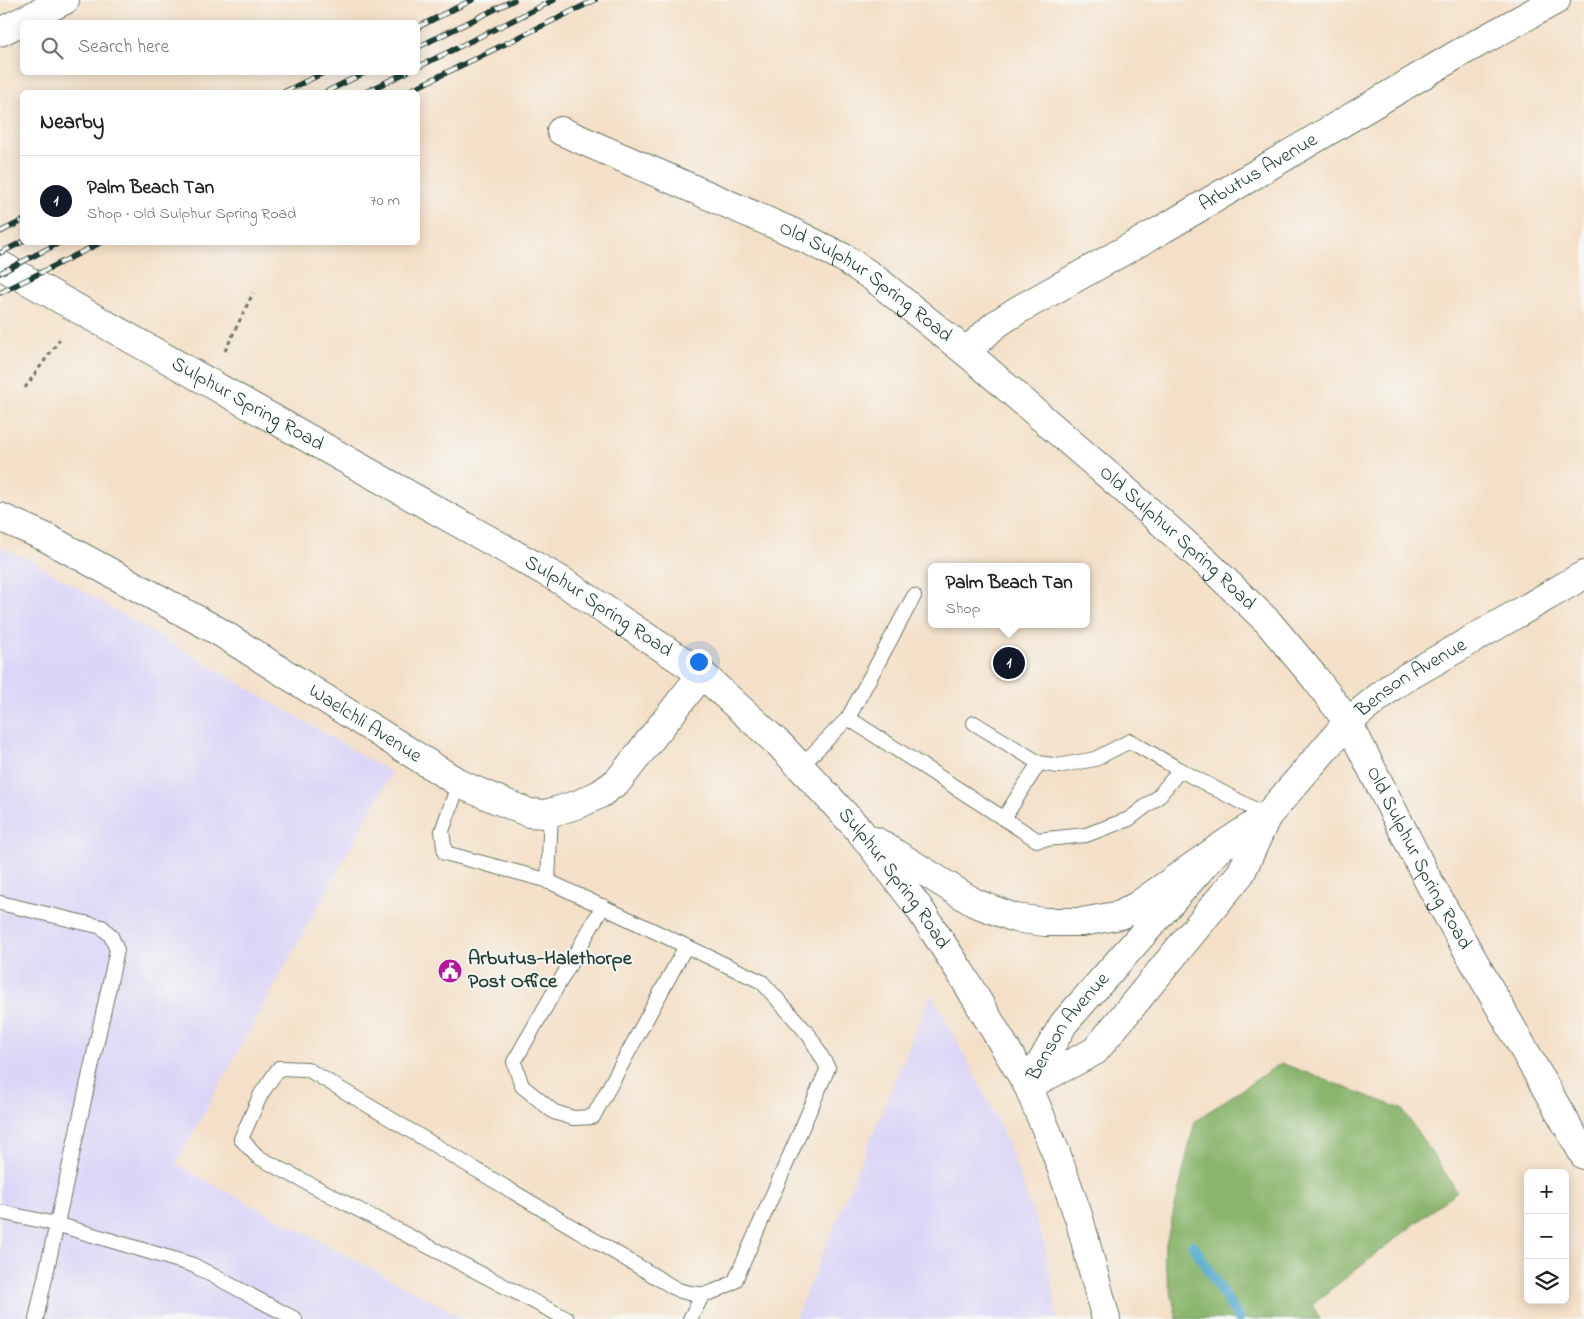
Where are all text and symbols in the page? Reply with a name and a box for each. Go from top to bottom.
search box [20,20,420,75]
icon: search [38,34,66,62]
text: Search here [78,34,169,61]
text: Nearby [40,108,104,138]
street label: Arbutus Avenue [1193,126,1323,219]
text: Palm Beach Tan [87,175,214,202]
text: 1 [53,189,59,213]
text: 70 m [370,189,400,213]
text: Shop · Old Sulphur Spring Road [87,202,296,226]
street label: Old Sulphur Spring Road [774,214,958,350]
street label: Sulphur Spring Road [166,350,329,459]
street label: Old Sulphur Spring Road [1092,459,1262,617]
street label: Sulphur Spring Road [519,548,678,665]
popup [928,563,1090,628]
text: Palm Beach Tan [945,570,1073,597]
text: Shop [945,597,980,621]
street label: Benson Avenue [1349,631,1472,725]
pin: 1 [993,644,1025,682]
your location [686,649,712,675]
street label: Waelchli Avenue [303,677,427,770]
street label: Old Sulphur Spring Road [1358,761,1479,955]
street label: Sulphur Spring Road [831,801,957,955]
place label: Arbutus-Halethorpe Post Office [468,945,633,997]
public building icon: Arbutus-Halethorpe Post Office [437,958,463,984]
street label: Benson Avenue [1019,966,1117,1087]
map controls [1524,1169,1569,1304]
button: + [1524,1169,1569,1214]
button: − [1524,1214,1569,1259]
button: layers [1524,1259,1569,1304]

